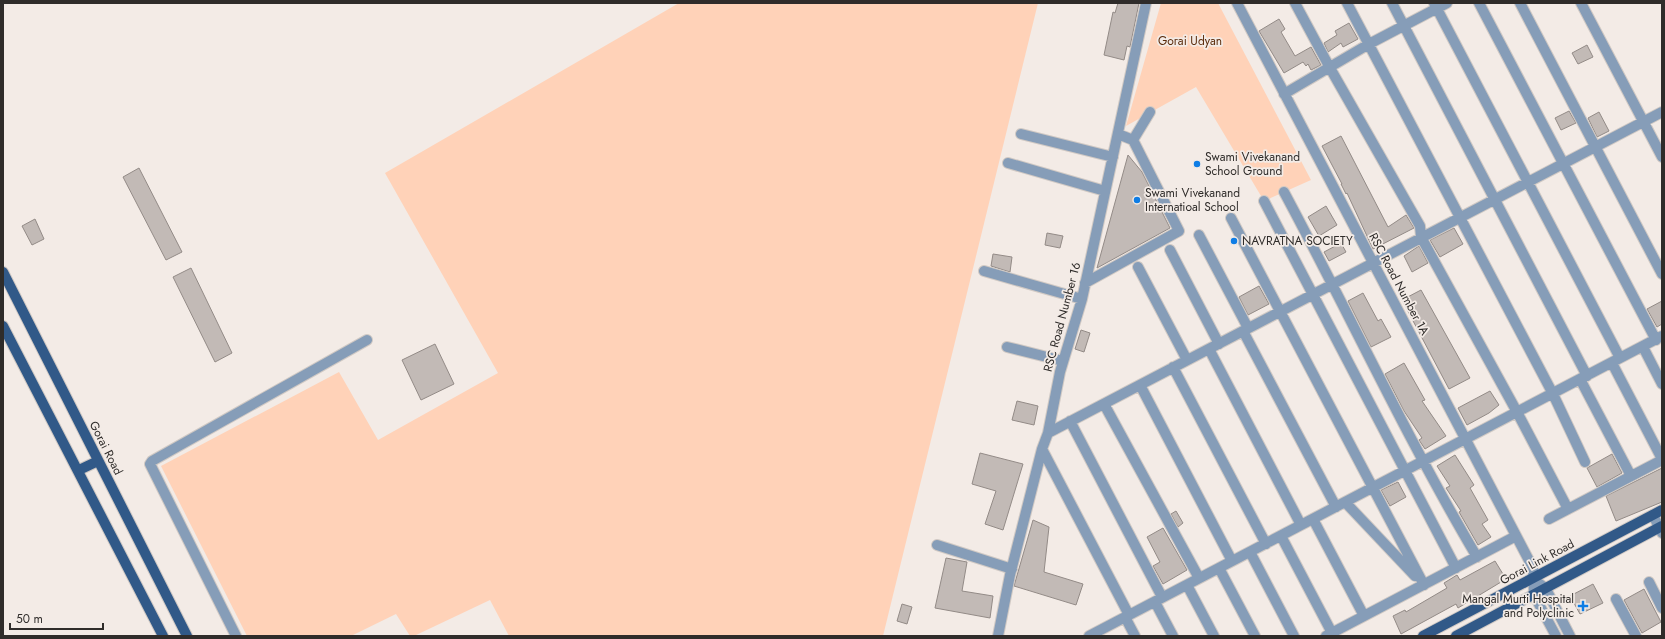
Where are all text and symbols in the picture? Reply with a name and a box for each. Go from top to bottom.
park label: Gorai Udyan [1158,32,1222,50]
place label: Swami Vivekanand School Ground [1205,148,1300,180]
marker: Swami Vivekanand School Ground [1192,159,1202,169]
place label: Swami Vivekanand Internatioal School [1145,184,1240,216]
marker: Swami Vivekanand Internatioal School [1132,195,1142,205]
street label: RSC Road Number 1A [1364,230,1434,338]
place label: NAVRATNA SOCIETY [1242,232,1353,250]
marker: NAVRATNA SOCIETY [1229,236,1239,246]
street label: RSC Road Number 16 [1039,260,1085,374]
street label: Gorai Road [85,418,127,478]
street label: Gorai Link Road [1497,535,1577,589]
place label: Mangal Murti Hospital and Polyclinic [1462,590,1574,622]
marker: Mangal Murti Hospital and Polyclinic [1577,600,1589,612]
scale bar [10,605,103,631]
text: 50 m [16,610,43,628]

